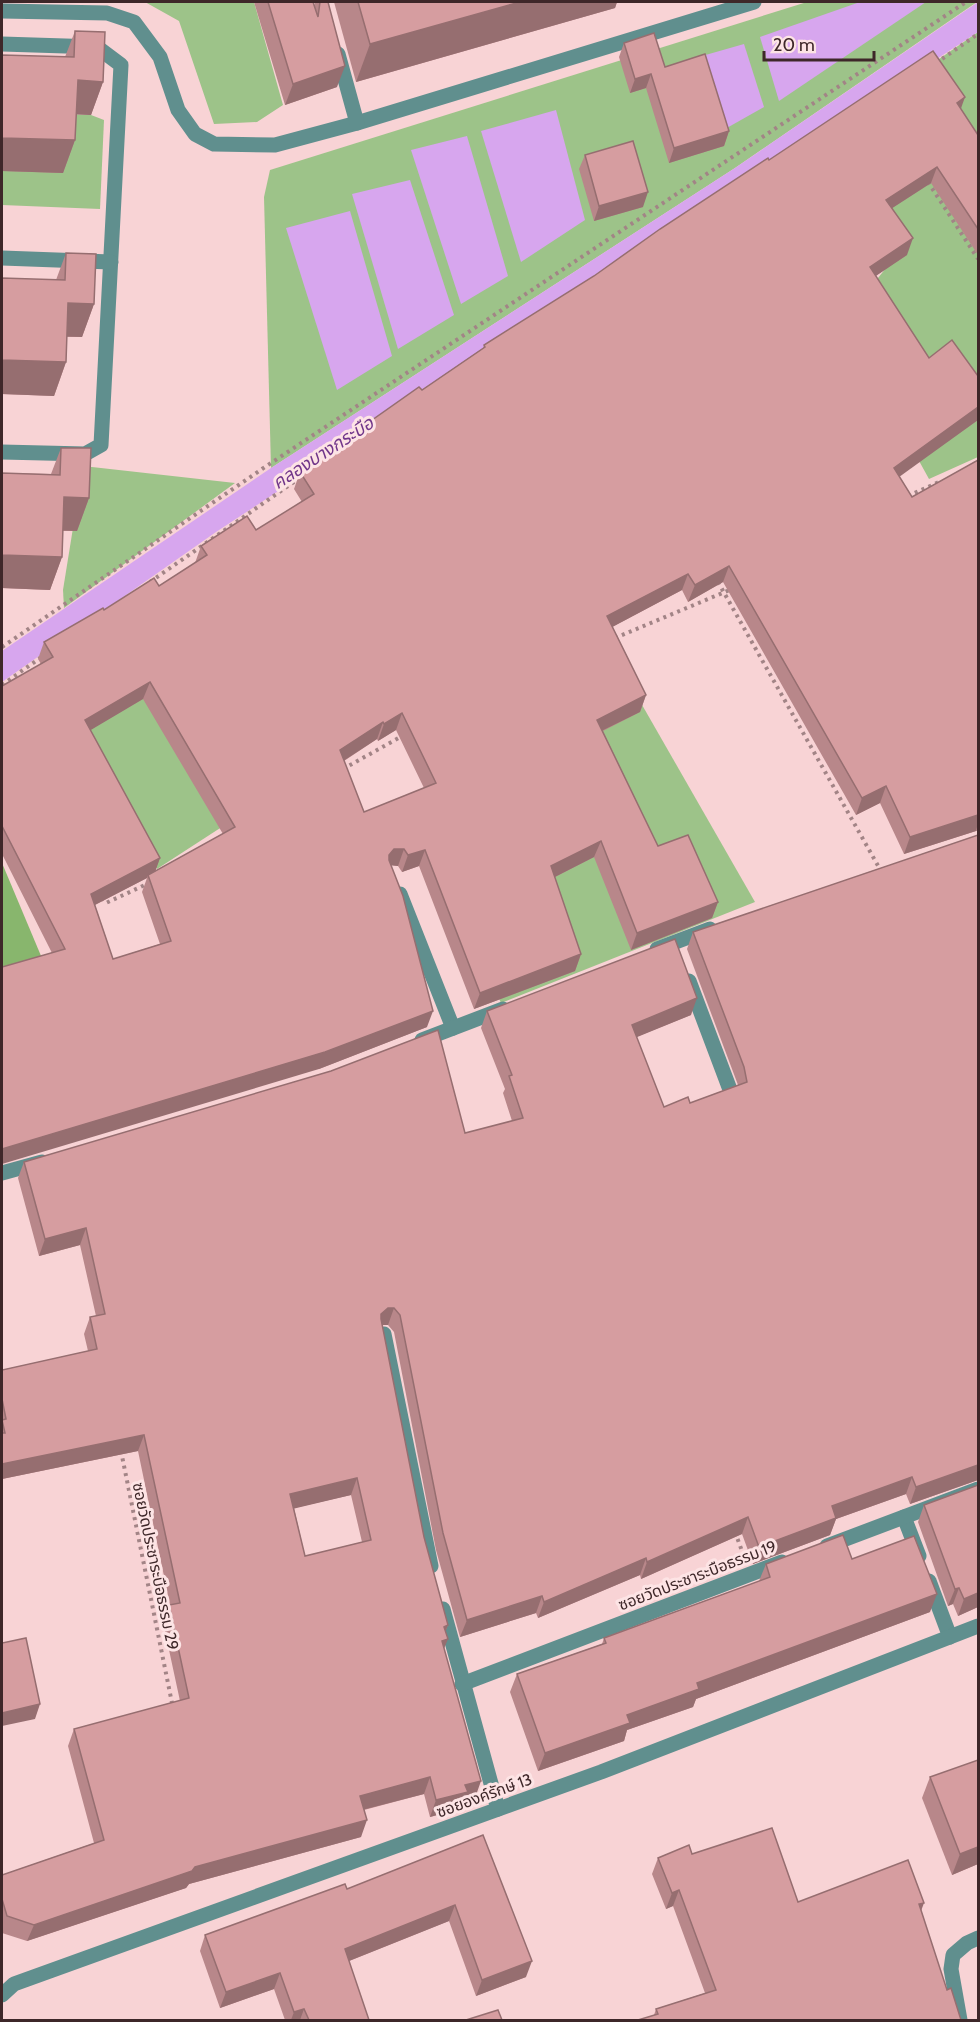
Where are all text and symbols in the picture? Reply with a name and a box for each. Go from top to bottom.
scale bar [764,24,874,62]
text: 20 m [773,34,815,56]
water label: คลองบางกระบือ [268,412,378,494]
street label: ซอยวัดประชาระบือธรรม 29 [128,1481,183,1652]
street label: ซอยวัดประชาระบือธรรม 19 [616,1537,779,1614]
street label: ซอยองค์รักษ์ 13 [434,1769,535,1822]

